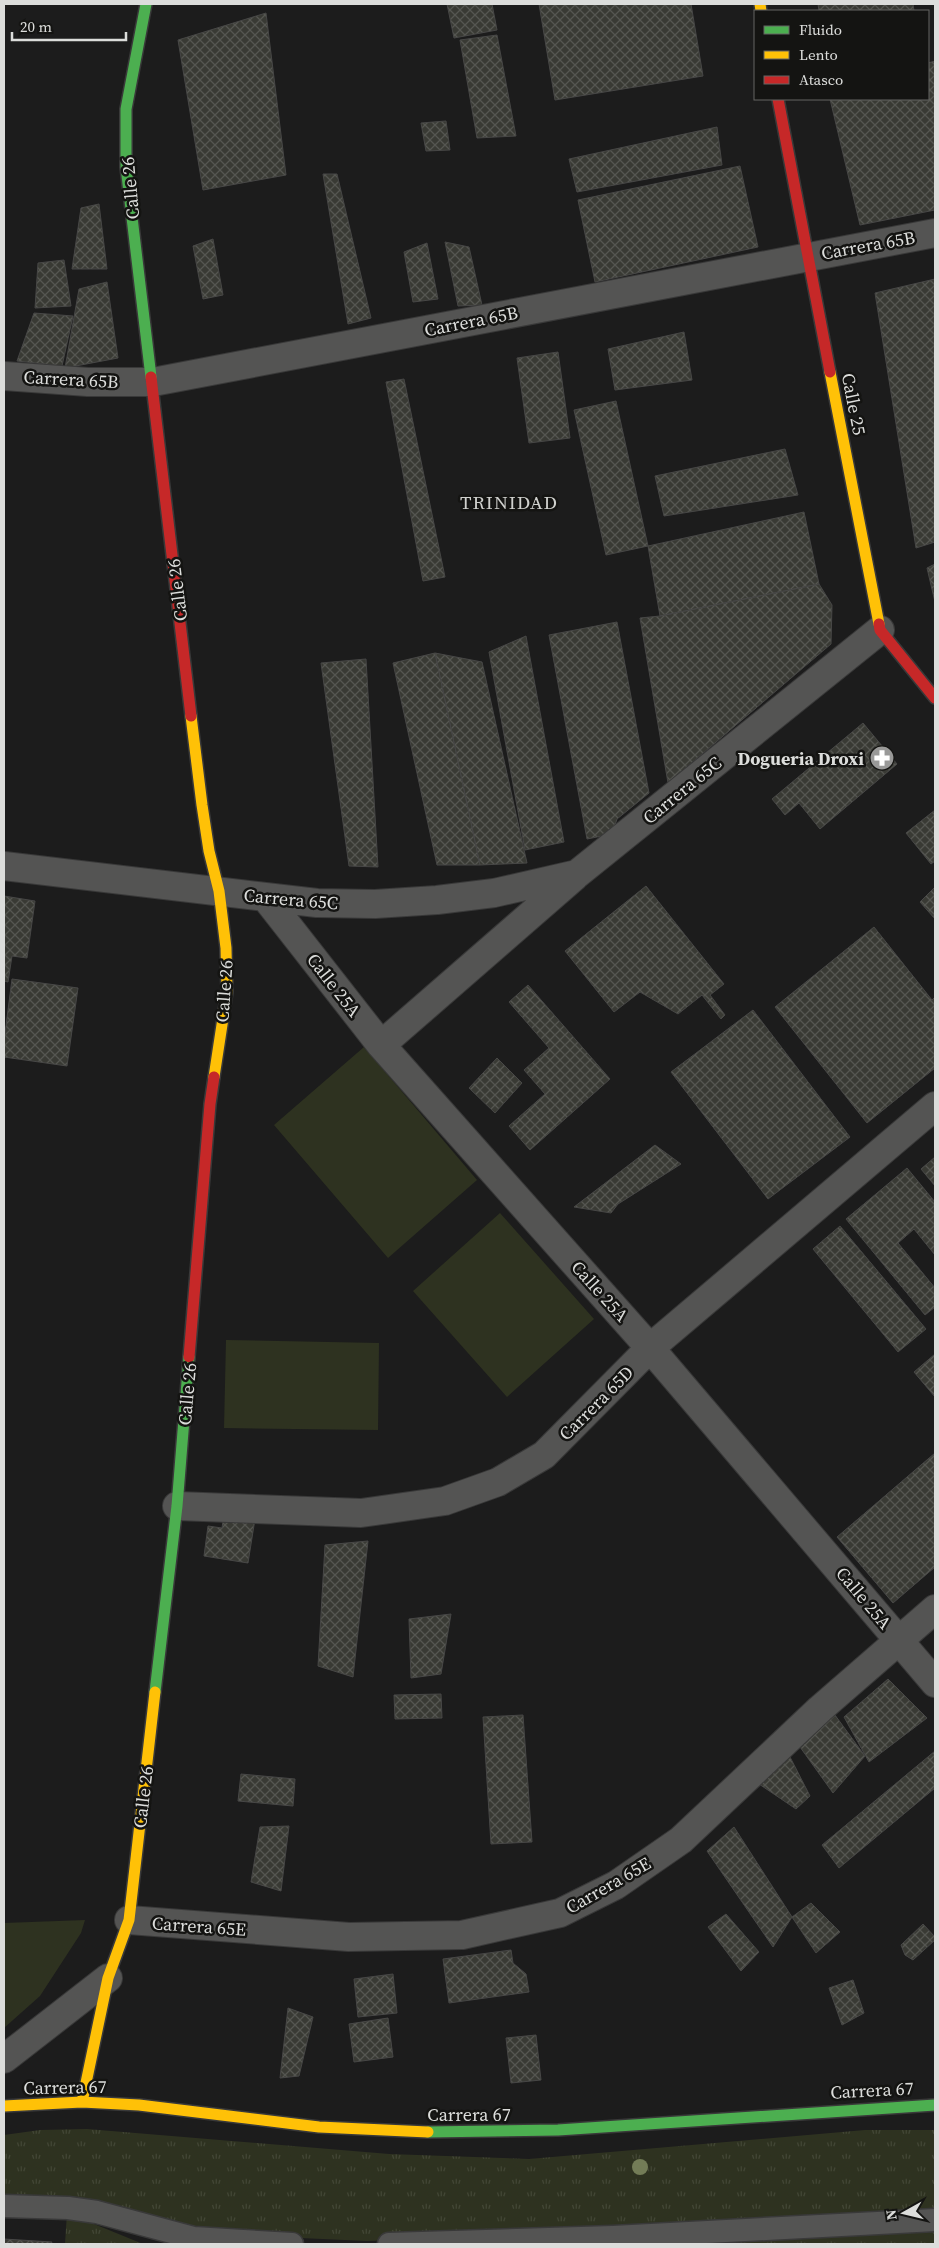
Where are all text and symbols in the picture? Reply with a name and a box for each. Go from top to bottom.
scale bar [12,10,126,42]
legend [754,10,929,100]
text: 20 m [20,16,52,37]
text: Fluido [799,19,842,40]
text: Lento [799,44,838,65]
text: Atasco [799,69,843,90]
street label: Calle 26 [115,156,145,220]
street label: Carrera 65B [819,224,917,266]
street label: Carrera 65B [422,300,520,342]
street label: Carrera 65B [23,364,119,394]
street label: Calle 25 [836,371,872,437]
district label: TRINIDAD [460,489,558,515]
street label: Calle 26 [161,557,193,623]
pharmacy icon: Dogueria Droxi [869,745,895,771]
place label: Dogueria Droxi [737,746,864,771]
street label: Carrera 65C [637,750,727,830]
street label: Carrera 65C [243,882,339,916]
street label: Calle 25A [301,948,367,1022]
street label: Calle 26 [209,959,239,1023]
street label: Calle 25A [566,1255,634,1327]
street label: Carrera 65D [553,1360,639,1446]
street label: Calle 26 [172,1362,202,1426]
street label: Calle 25A [830,1561,898,1635]
street label: Calle 26 [127,1764,159,1830]
street label: Carrera 65E [561,1851,655,1919]
street label: Carrera 65E [151,1910,247,1942]
street label: Carrera 67 [23,2074,107,2100]
street label: Carrera 67 [830,2075,914,2105]
street label: Carrera 67 [427,2102,511,2127]
north arrow [879,2188,929,2238]
text: N [881,2208,902,2221]

